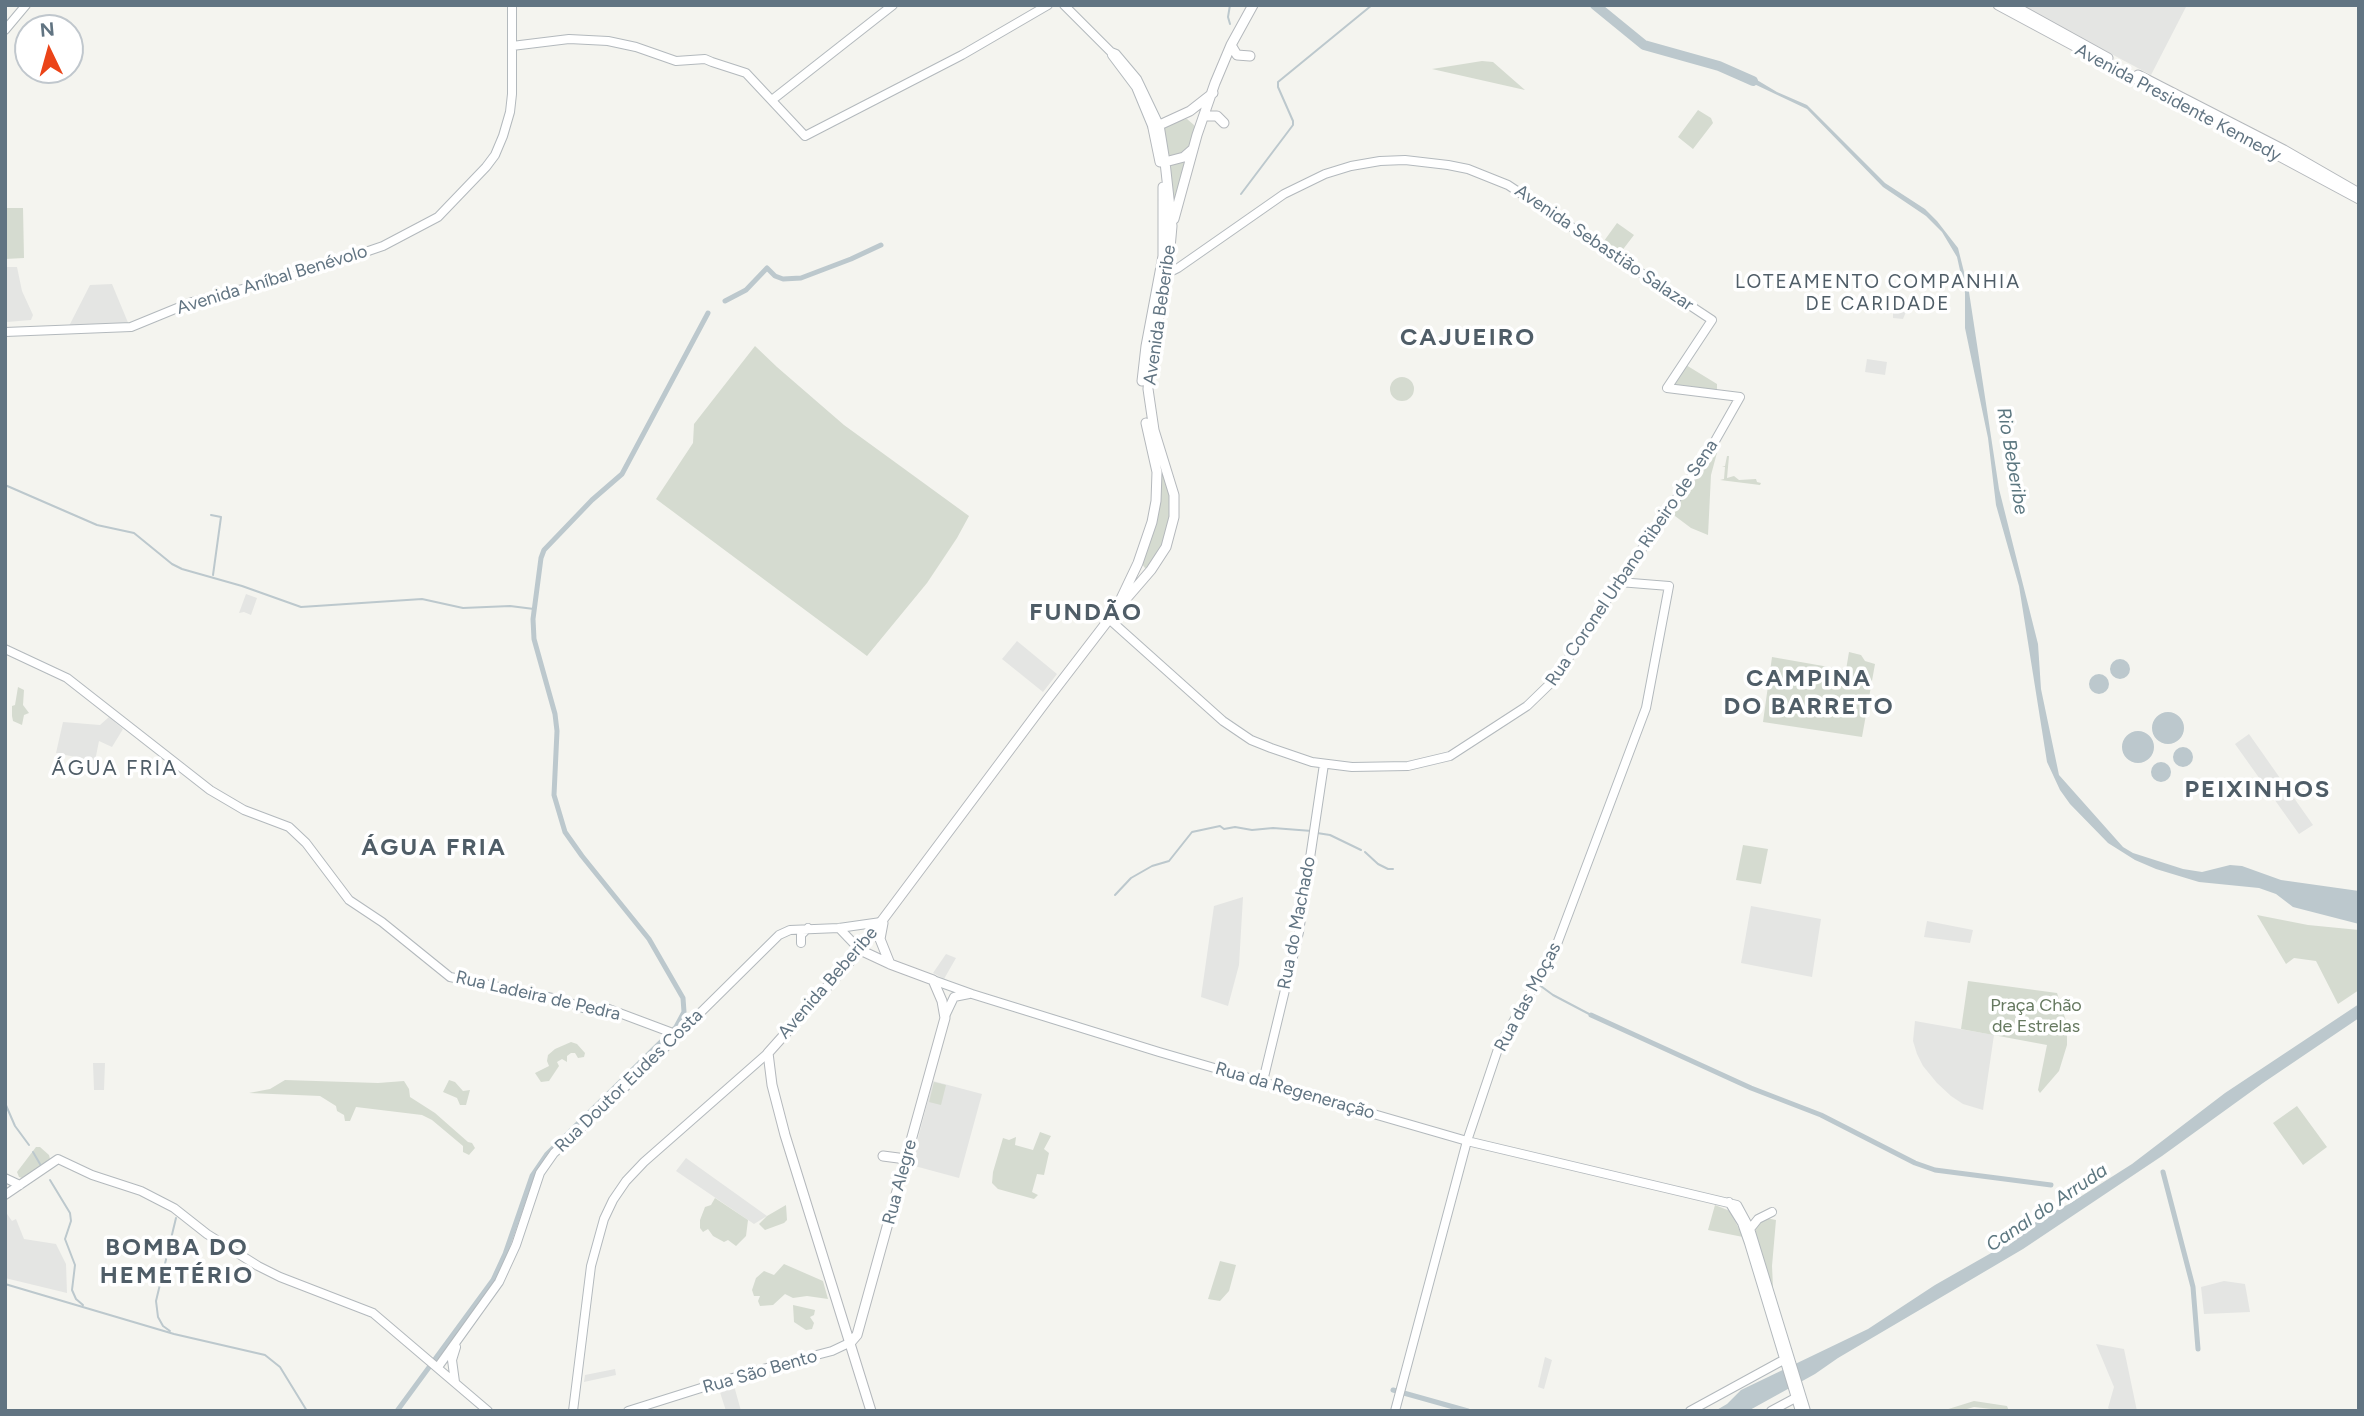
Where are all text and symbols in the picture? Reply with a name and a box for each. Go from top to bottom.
north arrow [14,14,84,84]
text: N [39,17,56,42]
street label: Avenida Presidente Kennedy [2071,39,2285,167]
street label: Avenida Sebastião Salazar [1511,180,1697,316]
street label: Avenida Aníbal Benévolo [174,241,370,319]
street label: Avenida Beberibe [1139,244,1181,386]
district label: LOTEAMENTO COMPANHIA DE CARIDADE [1737,271,2019,315]
district label: CAJUEIRO [1401,324,1535,352]
water label: Rio Beberibe [1991,406,2033,516]
street label: Rua Coronel Urbano Ribeiro de Sena [1541,436,1723,690]
district label: FUNDÃO [1030,599,1142,627]
district label: CAMPINA DO BARRETO [1725,665,1893,721]
district label: ÁGUA FRIA [53,756,177,782]
district label: PEIXINHOS [2186,776,2330,804]
district label: ÁGUA FRIA [362,834,506,862]
street label: Rua do Machado [1274,855,1320,991]
street label: Avenida Beberibe [774,923,882,1043]
street label: Rua das Moças [1490,939,1566,1055]
street label: Rua Ladeira de Pedra [454,967,622,1025]
park label: Praça Chão de Estrelas [1990,995,2082,1038]
street label: Rua Doutor Eudes Costa [551,1005,707,1157]
street label: Rua da Regeneração [1213,1058,1377,1124]
street label: Rua Alegre [878,1137,922,1227]
water label: Canal do Arruda [1982,1159,2112,1257]
district label: BOMBA DO HEMETÉRIO [101,1234,253,1290]
street label: Rua São Bento [700,1345,820,1399]

